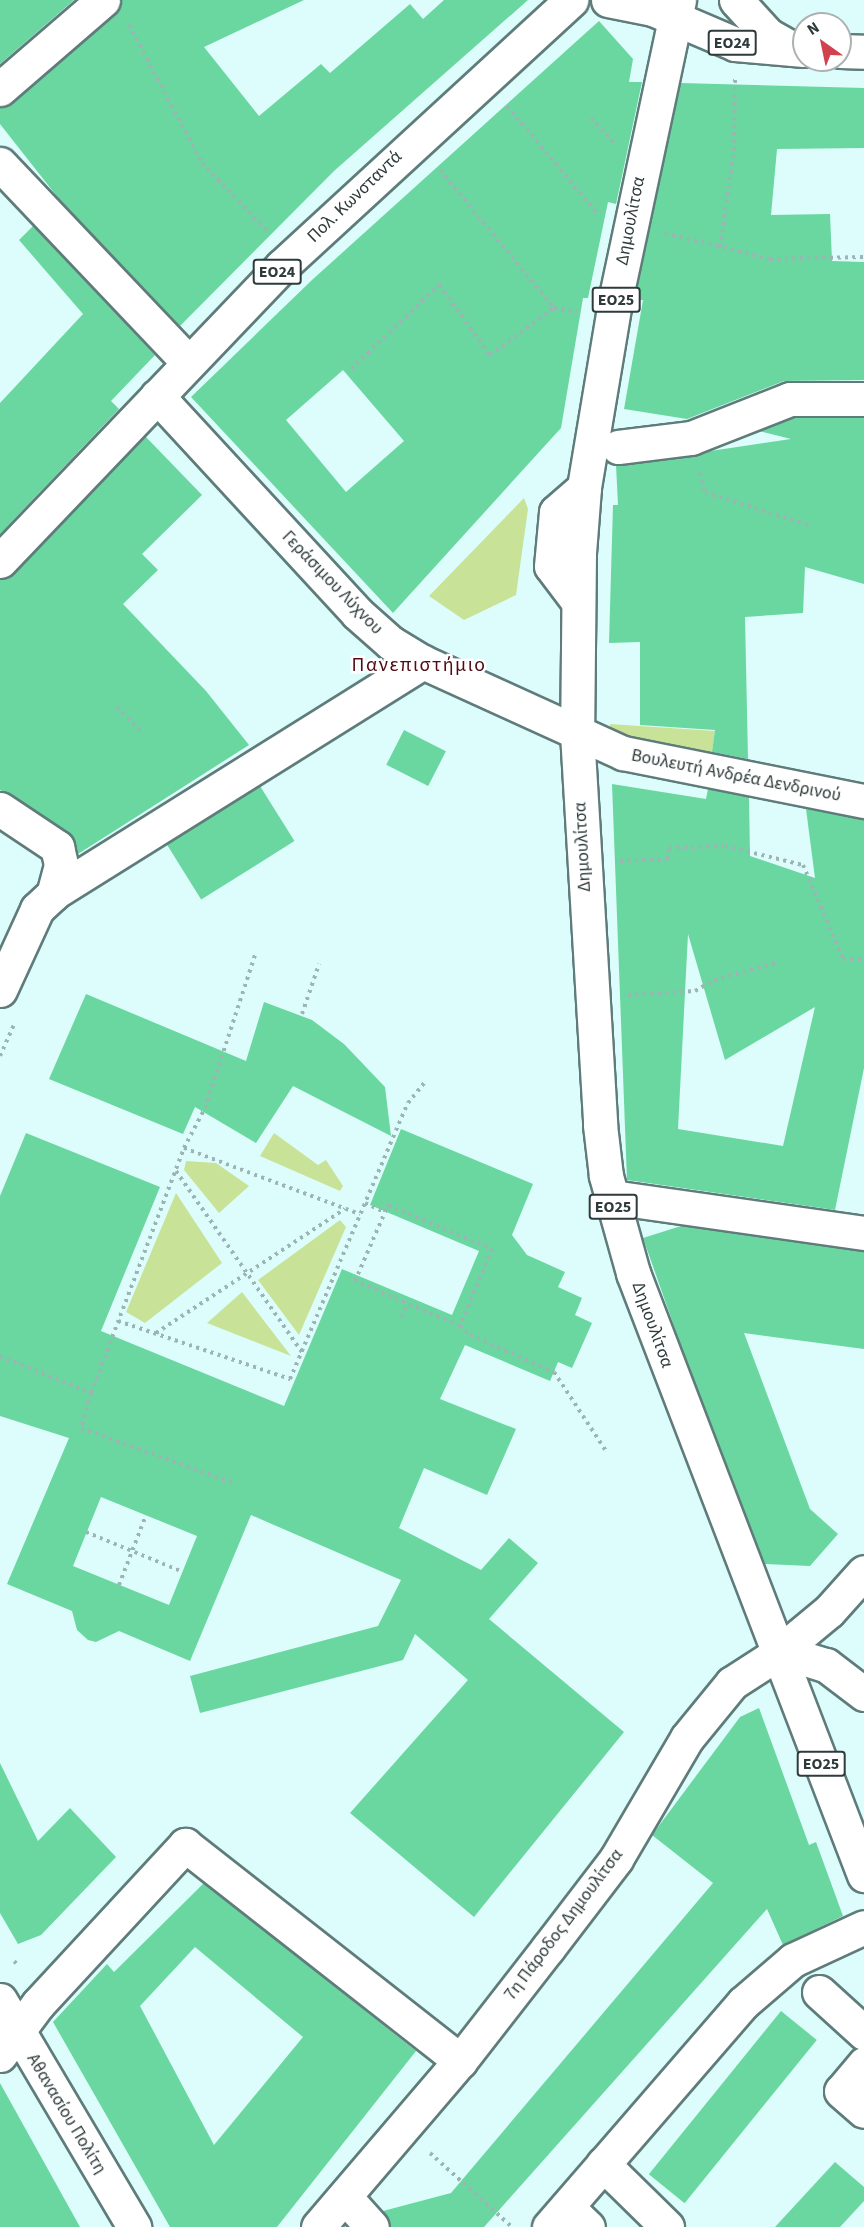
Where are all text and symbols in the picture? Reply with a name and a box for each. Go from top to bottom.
north arrow [792,12,852,72]
text: N [803,16,824,41]
road number: ΕΟ24 [706,30,758,56]
street label: Πολ. Κωνσταντά [303,146,407,248]
street label: Δημουλίτσα [612,175,650,267]
road number: ΕΟ24 [252,259,302,285]
road number: ΕΟ25 [590,287,642,313]
street label: Γεράσιμου Λύχνου [277,527,387,639]
district label: Πανεπιστήμιο [352,653,486,677]
street label: Βουλευτή Ανδρέα Δενδρινού [629,745,843,807]
street label: Δημουλίτσα [570,802,596,892]
road number: ΕΟ25 [588,1194,638,1220]
street label: Δημουλίτσα [626,1279,678,1371]
road number: ΕΟ25 [796,1751,846,1777]
street label: 7η Πάροδος Δημουλίτσα [500,1845,628,2005]
street label: Αθανασίου Πολίτη [22,2050,110,2178]

